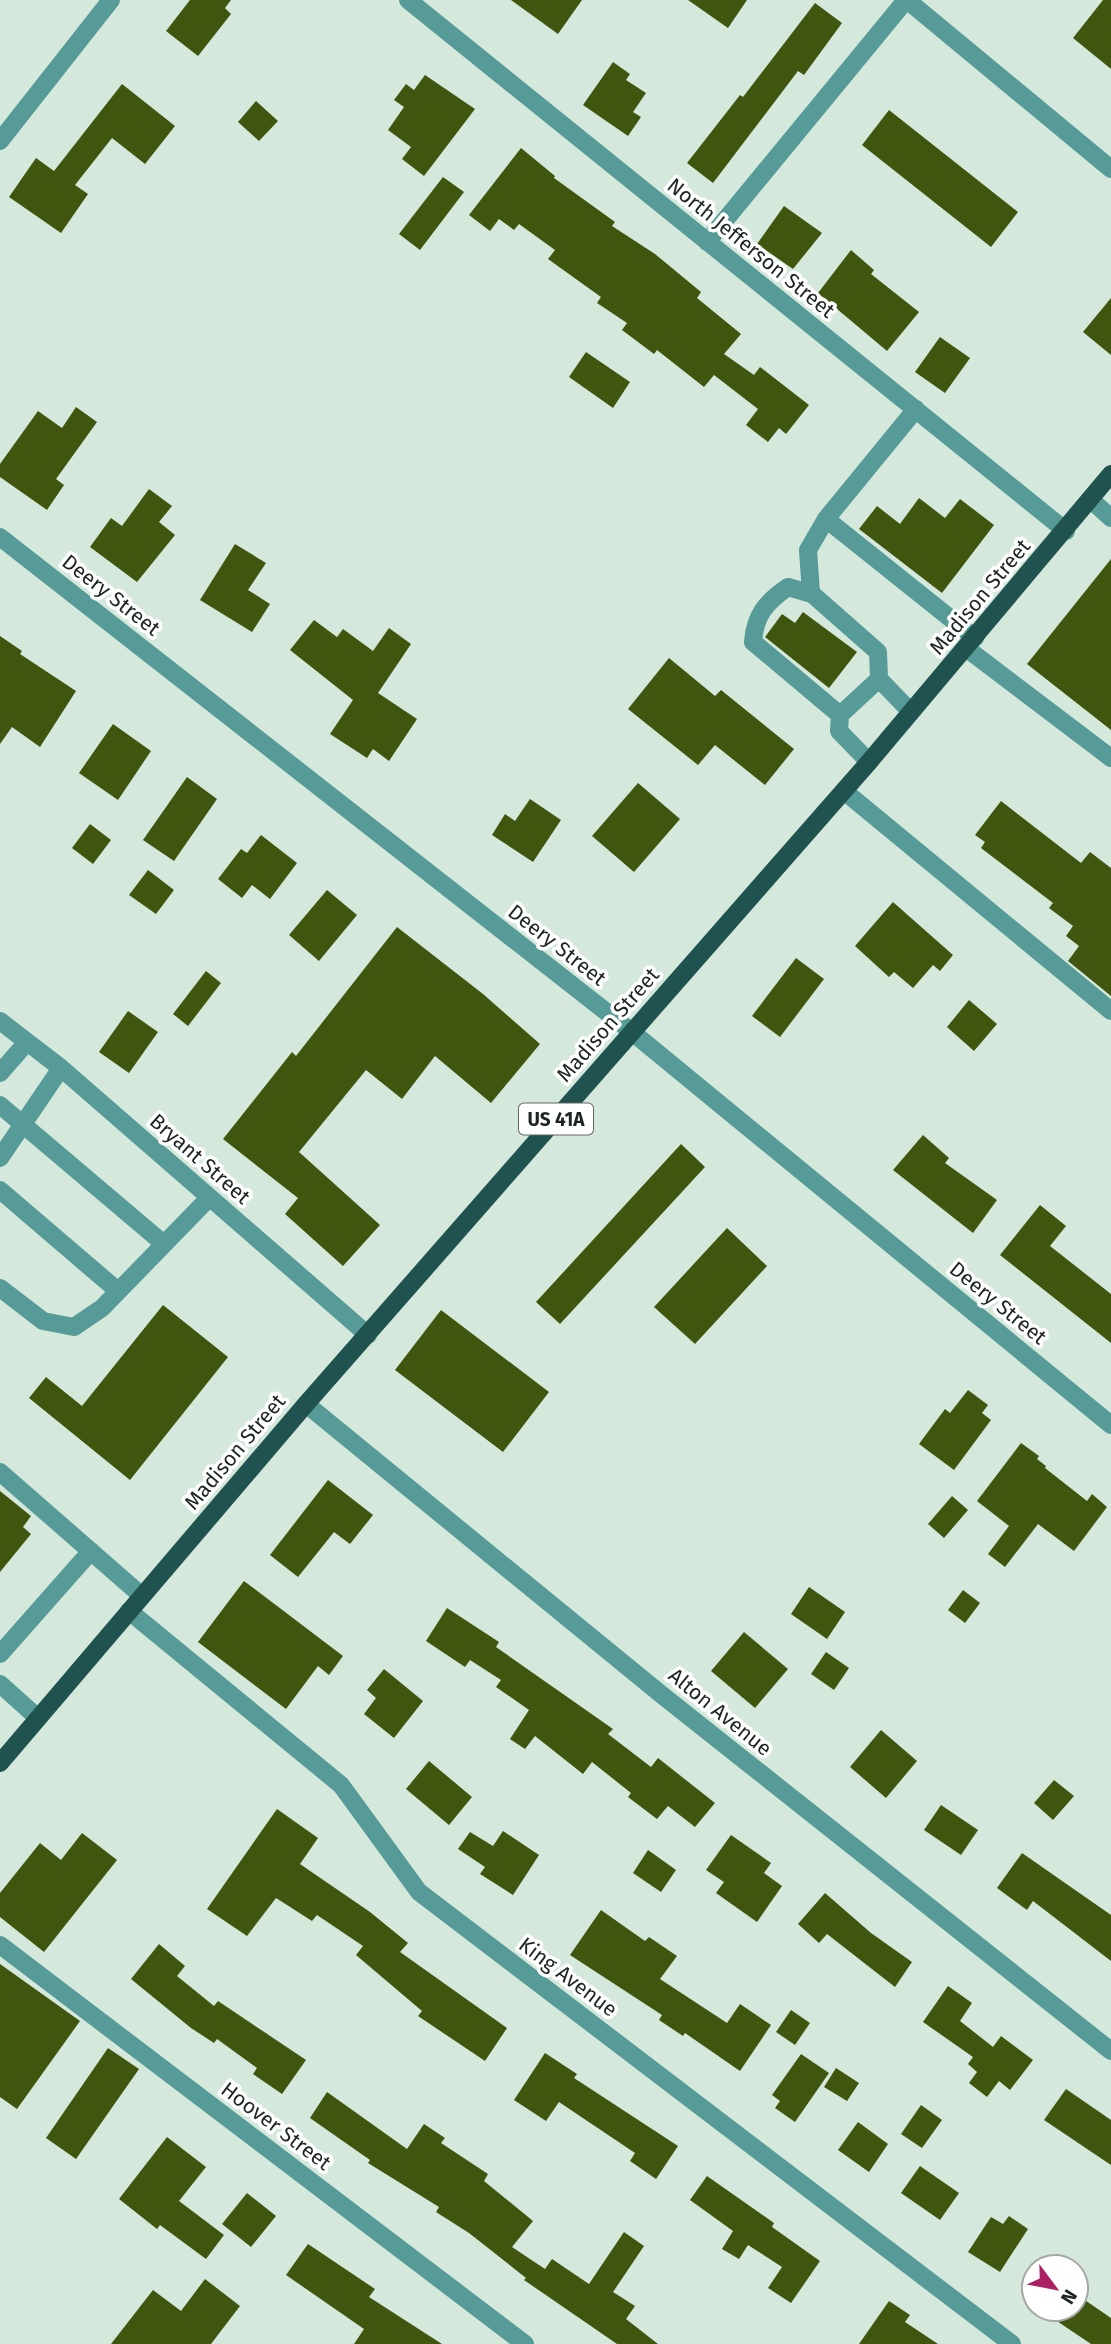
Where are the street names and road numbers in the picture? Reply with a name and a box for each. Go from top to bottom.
street label: North Jefferson Street [662,172,840,324]
street label: Madison Street [924,533,1036,660]
street label: Deery Street [57,549,166,642]
street label: Deery Street [503,899,612,992]
street label: Madison Street [551,962,665,1088]
road number: US 41A [519,1104,593,1134]
street label: Bryant Street [144,1108,256,1210]
street label: Deery Street [944,1256,1052,1350]
street label: Madison Street [179,1388,291,1515]
street label: Alton Avenue [663,1662,777,1762]
street label: King Avenue [514,1931,622,2023]
street label: Hoover Street [216,2076,336,2176]

